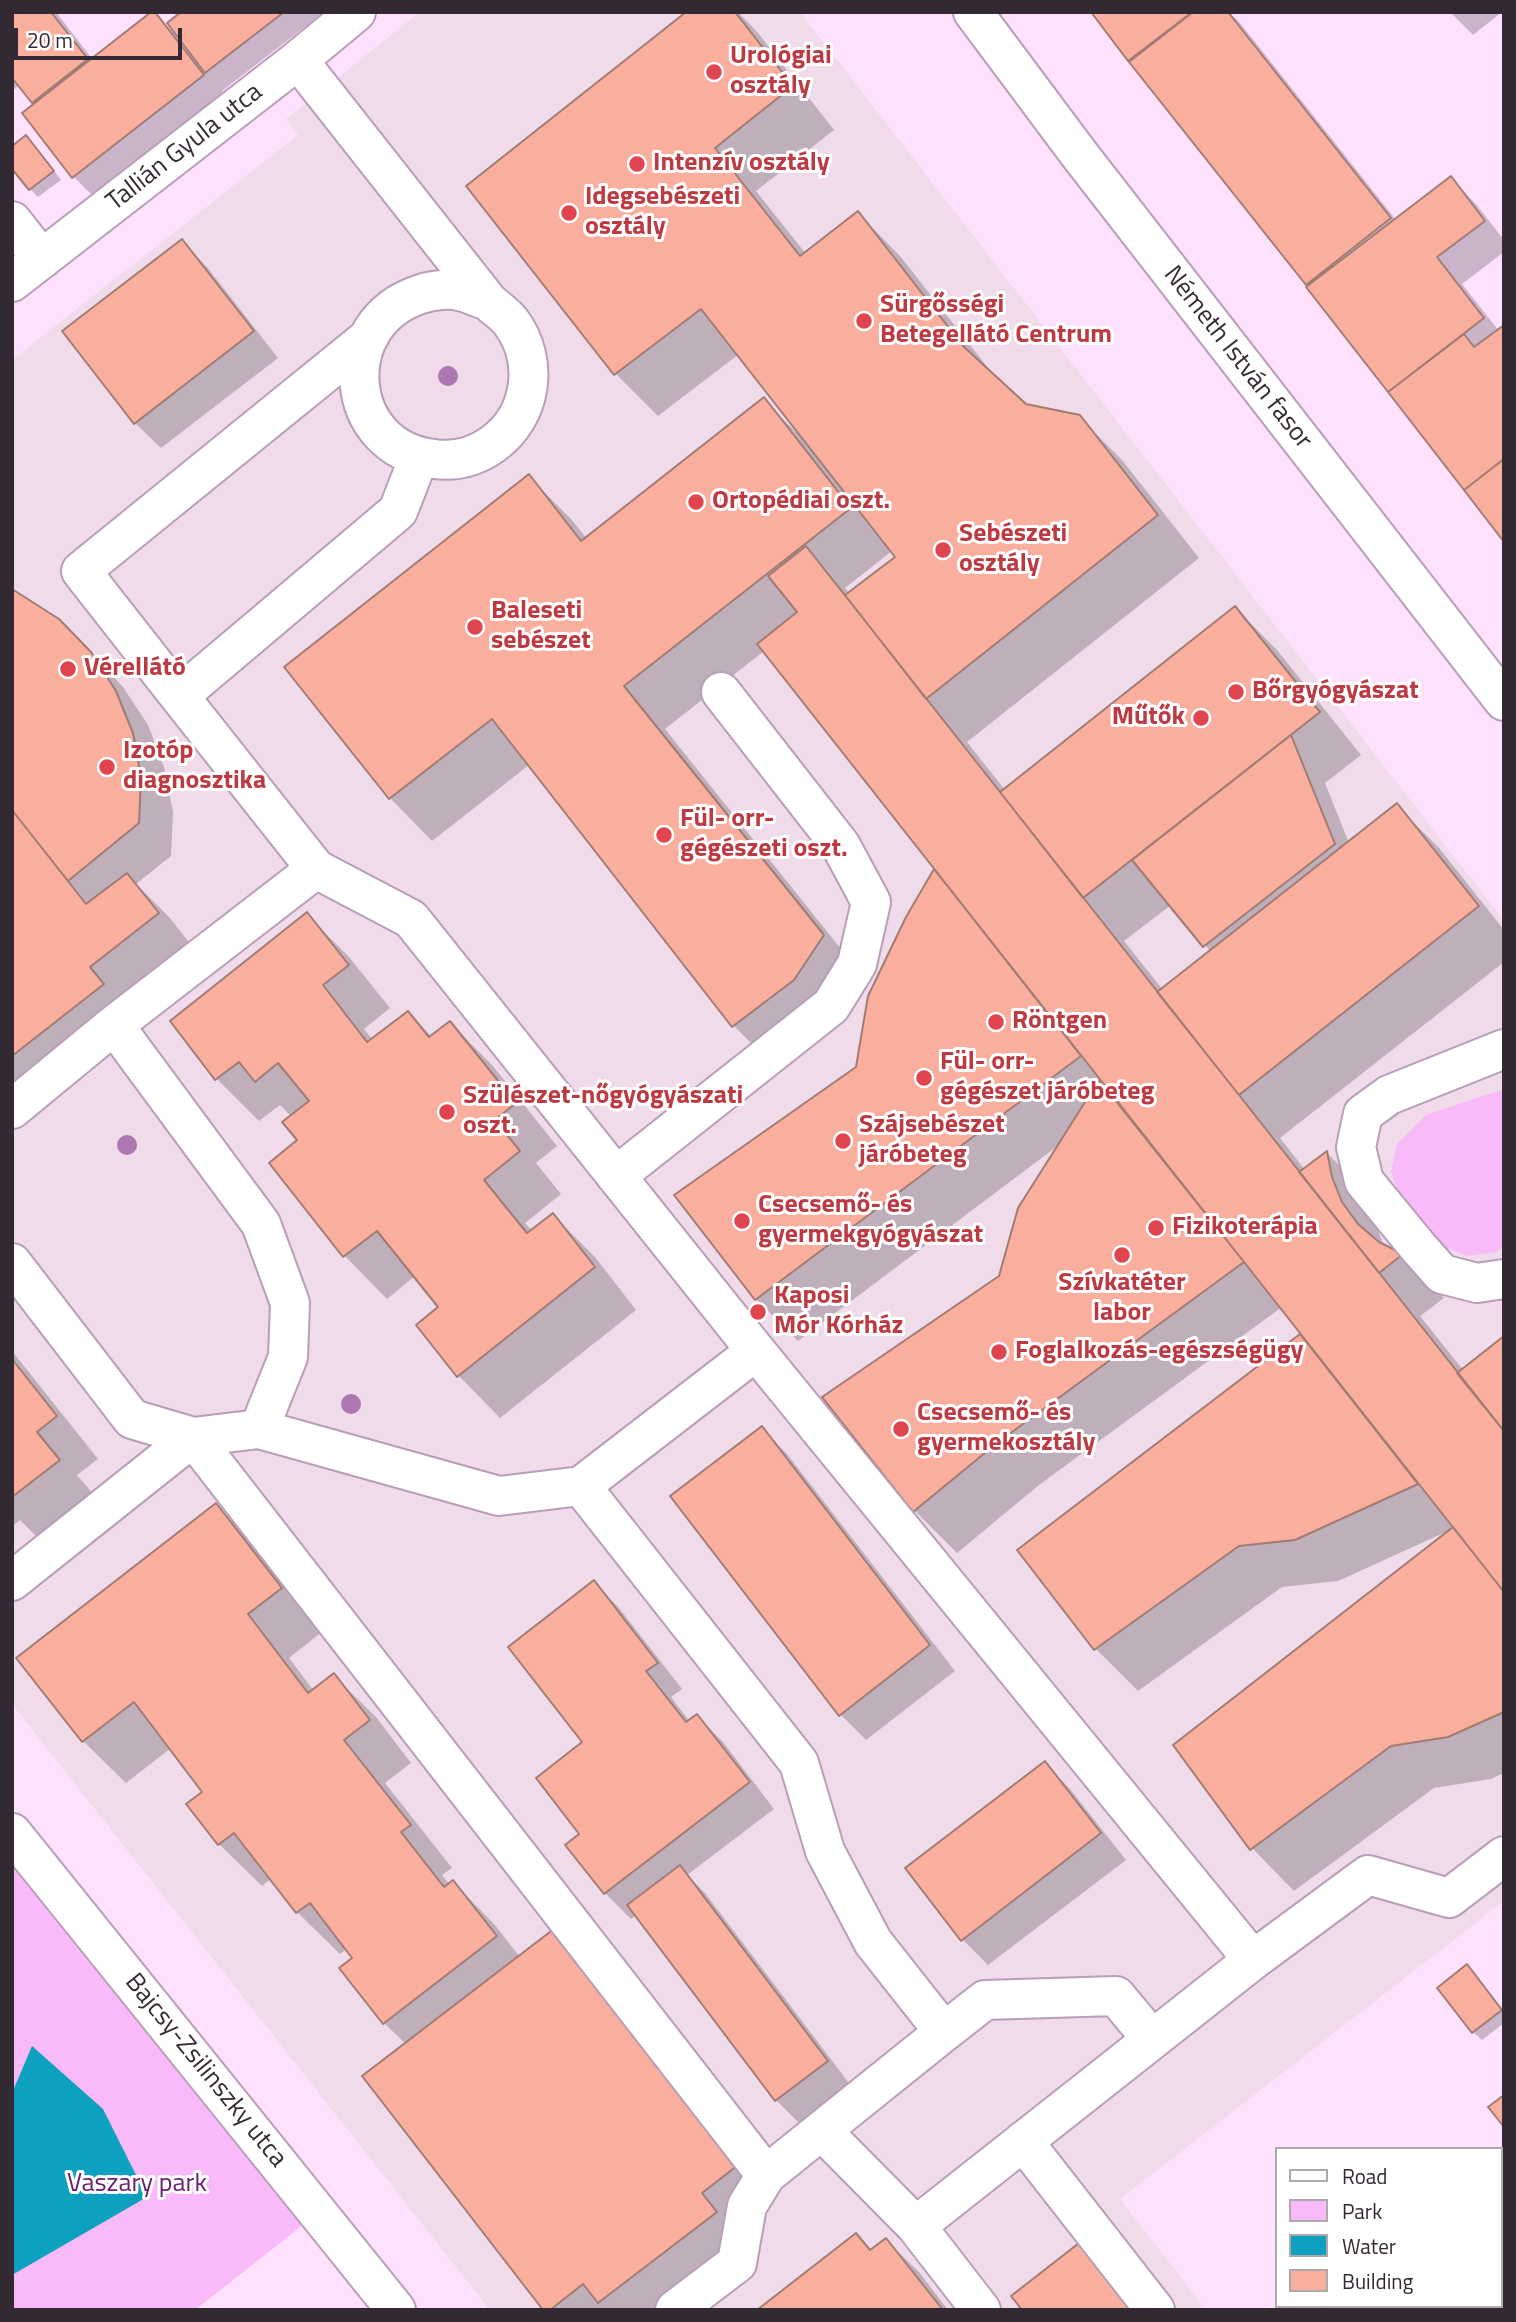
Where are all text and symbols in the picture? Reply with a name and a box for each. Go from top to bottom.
scale bar [18,14,186,58]
text: 20 m [27,24,73,56]
place label: Urológiai osztály [730,41,832,102]
marker: Urológiai osztály [704,62,724,82]
street label: Tallián Gyula utca [101,78,269,218]
place label: Intenzív osztály [653,148,830,180]
marker: Intenzív osztály [627,154,647,174]
place label: Idegsebészeti osztály [585,182,740,244]
marker: Idegsebészeti osztály [559,203,579,223]
street label: Németh István fasor [1156,260,1318,456]
place label: Sürgősségi Betegellátó Centrum [880,290,1112,352]
marker: Sürgősségi Betegellátó Centrum [854,311,874,331]
place label: Ortopédiai oszt. [712,486,890,518]
marker: Ortopédiai oszt. [686,492,706,512]
place label: Sebészeti osztály [959,519,1067,580]
marker: Sebészeti osztály [933,540,953,560]
place label: Baleseti sebészet [491,596,591,658]
marker: Baleseti sebészet [465,617,485,637]
place label: Vérellátó [84,653,186,685]
marker: Vérellátó [58,659,78,679]
place label: Bőrgyógyászat [1252,676,1419,708]
marker: Bőrgyógyászat [1226,682,1246,702]
place label: Műtők [1112,702,1185,734]
marker: Műtők [1191,708,1211,728]
place label: Izotóp diagnosztika [123,736,266,798]
marker: Izotóp diagnosztika [97,757,117,777]
place label: Fül- orr- gégészeti oszt. [680,804,848,866]
marker: Fül- orr- gégészeti oszt. [654,825,674,845]
place label: Röntgen [1012,1006,1107,1038]
marker: Röntgen [986,1012,1006,1032]
place label: Fül- orr- gégészet járóbeteg [940,1047,1154,1108]
marker: Fül- orr- gégészet járóbeteg [914,1068,934,1088]
place label: Szülészet-nőgyógyászati oszt. [463,1081,743,1142]
marker: Szülészet-nőgyógyászati oszt. [437,1102,457,1122]
place label: Szájsebészet járóbeteg [859,1110,1005,1172]
marker: Szájsebészet járóbeteg [833,1131,853,1151]
place label: Csecsemő- és gyermekgyógyászat [758,1190,983,1252]
marker: Csecsemő- és gyermekgyógyászat [732,1211,752,1231]
place label: Fizikoterápia [1172,1212,1318,1244]
marker: Fizikoterápia [1146,1218,1166,1238]
marker: Szívkatéter labor [1112,1245,1132,1265]
place label: Szívkatéter labor [1058,1268,1186,1330]
place label: Kaposi Mór Kórház [774,1281,903,1342]
marker: Kaposi Mór Kórház [748,1302,768,1322]
place label: Foglalkozás-egészségügy [1015,1336,1304,1368]
marker: Foglalkozás-egészségügy [989,1342,1009,1362]
place label: Csecsemő- és gyermekosztály [917,1398,1096,1460]
marker: Csecsemő- és gyermekosztály [891,1419,911,1439]
street label: Bajcsy-Zsilinszky utca [117,1968,293,2174]
legend [1274,2147,1502,2308]
text: Road [1342,2160,1387,2192]
park label: Vaszary park [67,2169,207,2201]
text: Park [1342,2195,1382,2227]
text: Water [1342,2230,1396,2262]
text: Building [1342,2265,1413,2297]

